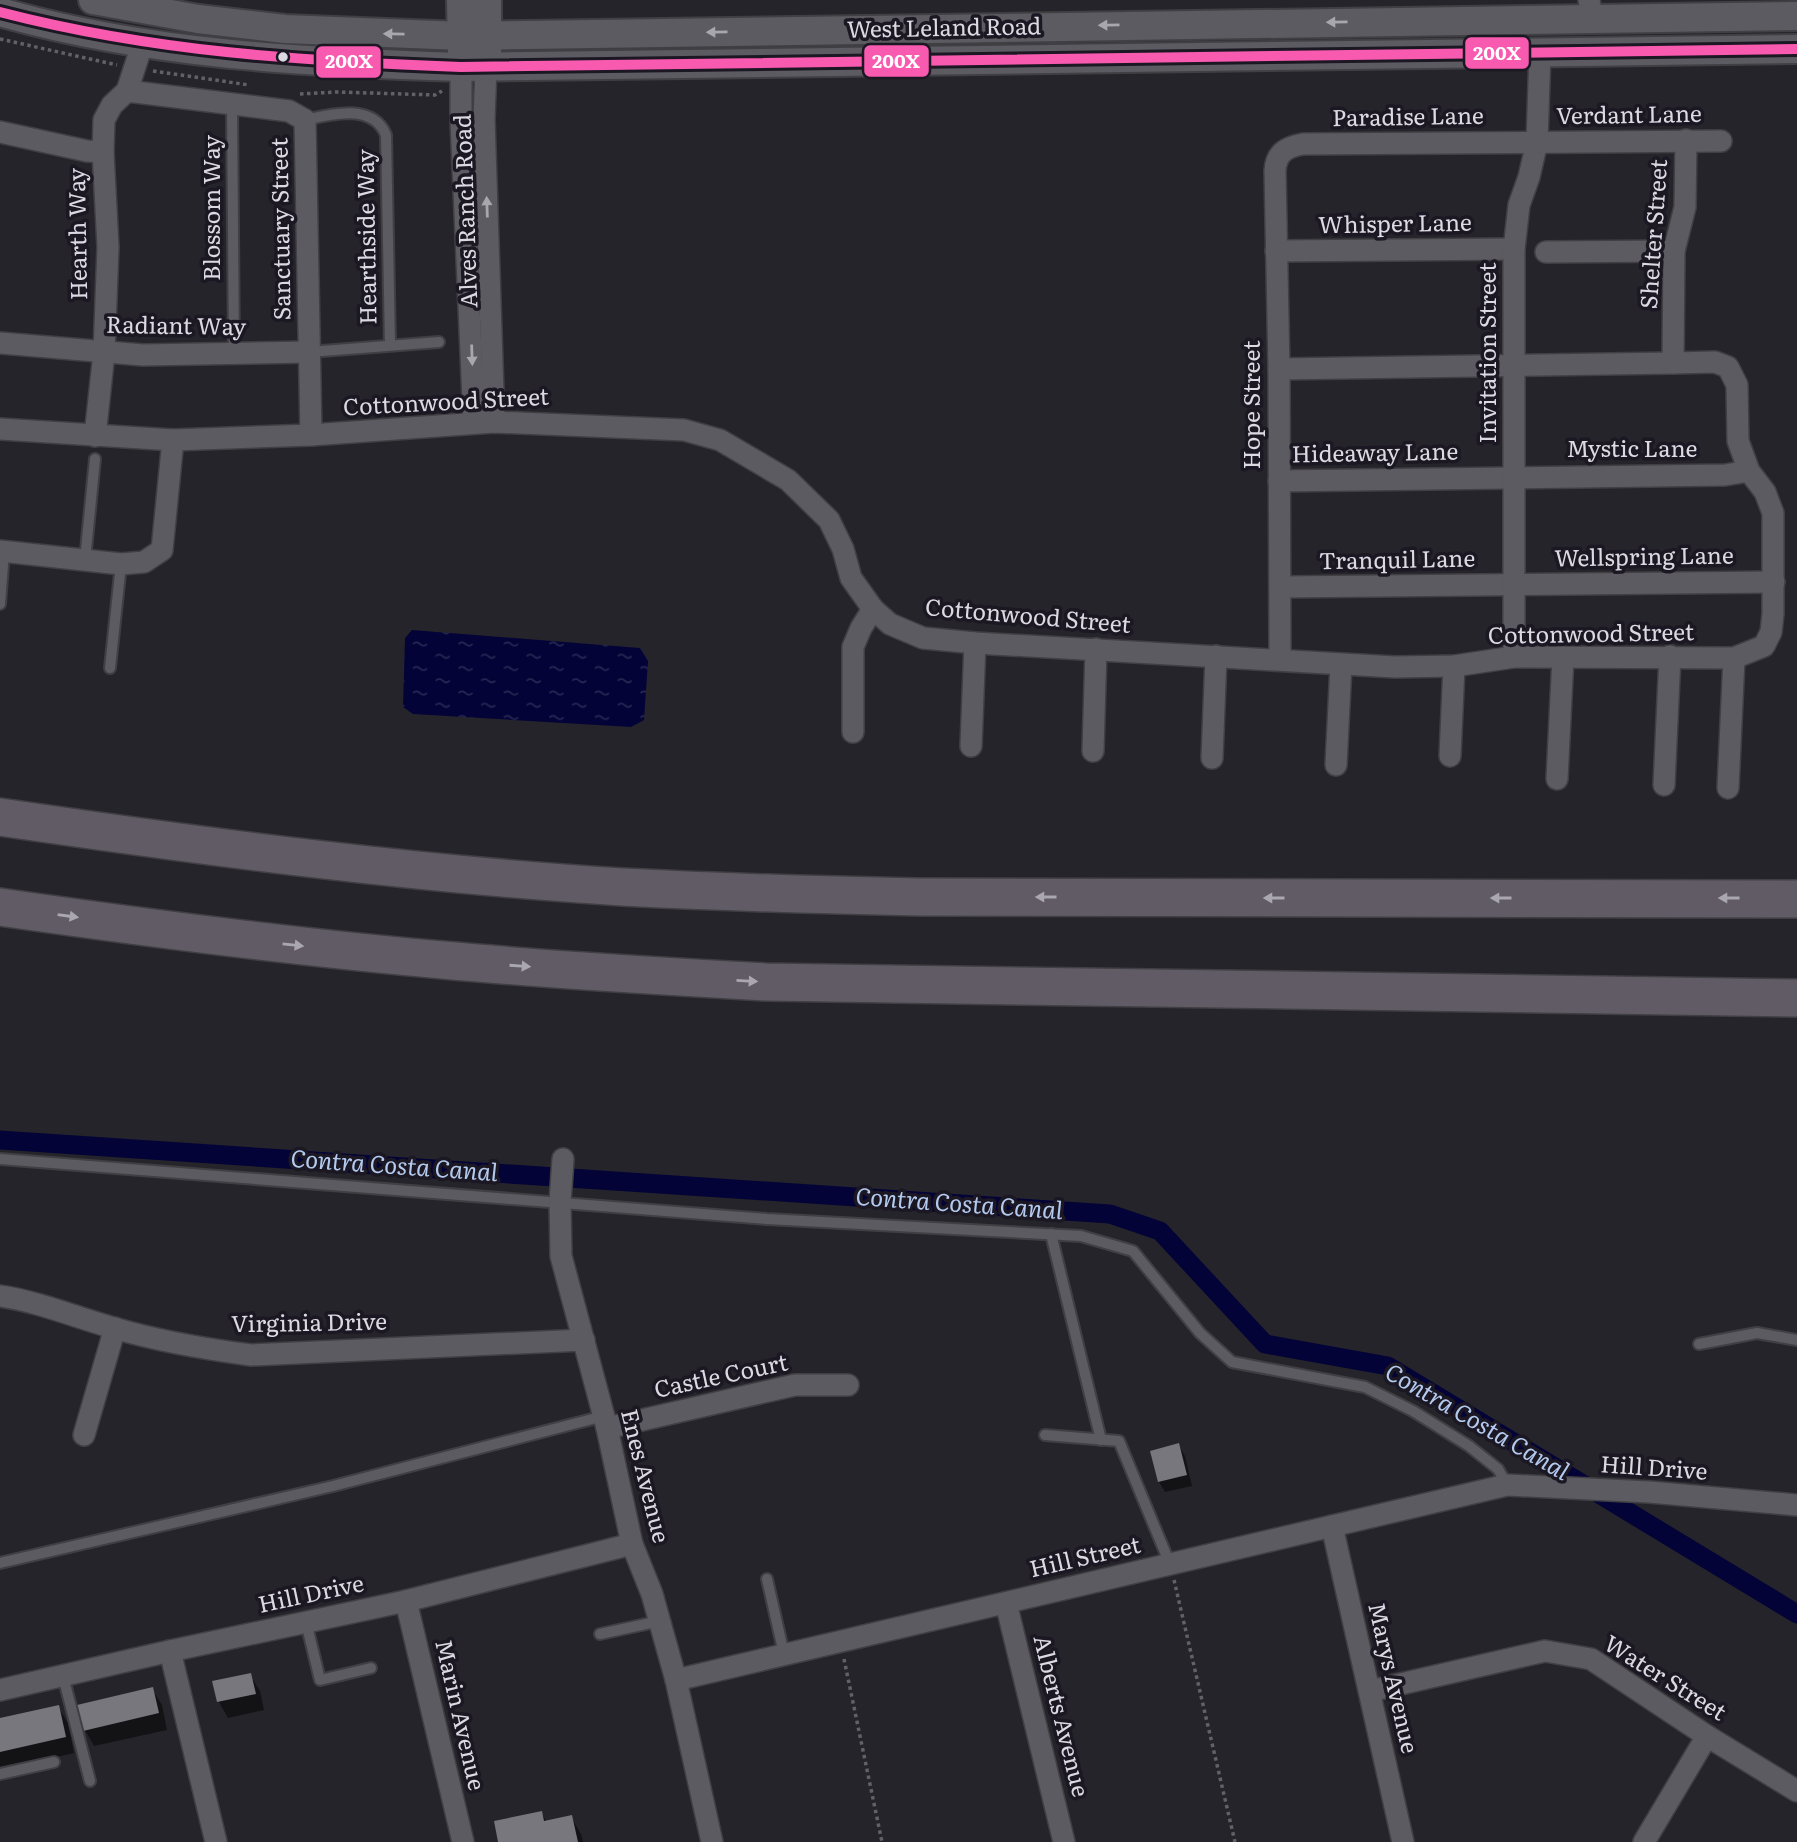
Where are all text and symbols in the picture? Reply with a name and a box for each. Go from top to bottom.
street label: West Leland Road [846,7,1041,45]
one-way arrow [1326,16,1348,27]
one-way arrow [1098,19,1120,31]
one-way arrow [706,26,728,37]
one-way arrow [383,28,405,40]
line badge: 200X [1464,36,1530,70]
text: 200X [1473,38,1522,66]
line badge: 200X [863,44,930,78]
line badge: 200X [315,45,382,79]
text: 200X [325,46,374,74]
text: 200X [872,46,921,74]
unlabelled marker [276,50,290,64]
street label: Verdant Lane [1556,95,1702,131]
street label: Paradise Lane [1332,97,1484,133]
street label: Alves Ranch Road [444,114,484,309]
street label: Blossom Way [193,134,227,281]
street label: Sanctuary Street [260,137,298,321]
street label: Hearthside Way [346,148,384,325]
street label: Shelter Street [1630,157,1674,310]
street label: Hearth Way [58,167,94,300]
one-way arrow [481,195,492,217]
street label: Whisper Lane [1318,204,1472,240]
street label: Invitation Street [1469,262,1503,443]
street label: Radiant Way [106,306,247,342]
street label: Hope Street [1233,340,1267,469]
one-way arrow [466,345,477,367]
street label: Cottonwood Street [342,378,550,422]
street label: Mystic Lane [1567,430,1698,464]
street label: Hideaway Lane [1291,433,1459,469]
street label: Wellspring Lane [1554,536,1734,574]
street label: Tranquil Lane [1318,540,1476,576]
street label: Cottonwood Street [924,588,1133,640]
street label: Cottonwood Street [1488,613,1695,651]
one-way arrow [1035,891,1057,903]
one-way arrow [1263,892,1285,904]
one-way arrow [1490,892,1512,904]
one-way arrow [1718,892,1740,904]
one-way arrow [57,911,79,922]
one-way arrow [282,940,304,951]
one-way arrow [509,961,531,972]
one-way arrow [736,976,758,987]
water label: Contra Costa Canal [289,1139,499,1188]
water label: Contra Costa Canal [854,1177,1064,1226]
street label: Virginia Drive [231,1303,387,1339]
street label: Castle Court [651,1343,791,1405]
water label: Contra Costa Canal [1380,1353,1577,1487]
street label: Enes Avenue [614,1405,680,1546]
street label: Hill Drive [1599,1445,1709,1487]
street label: Hill Street [1026,1526,1144,1584]
street label: Hill Drive [255,1564,367,1620]
street label: Marys Avenue [1361,1599,1429,1756]
street label: Water Street [1598,1625,1734,1728]
street label: Alberts Avenue [1026,1631,1099,1800]
street label: Marin Avenue [428,1636,496,1793]

